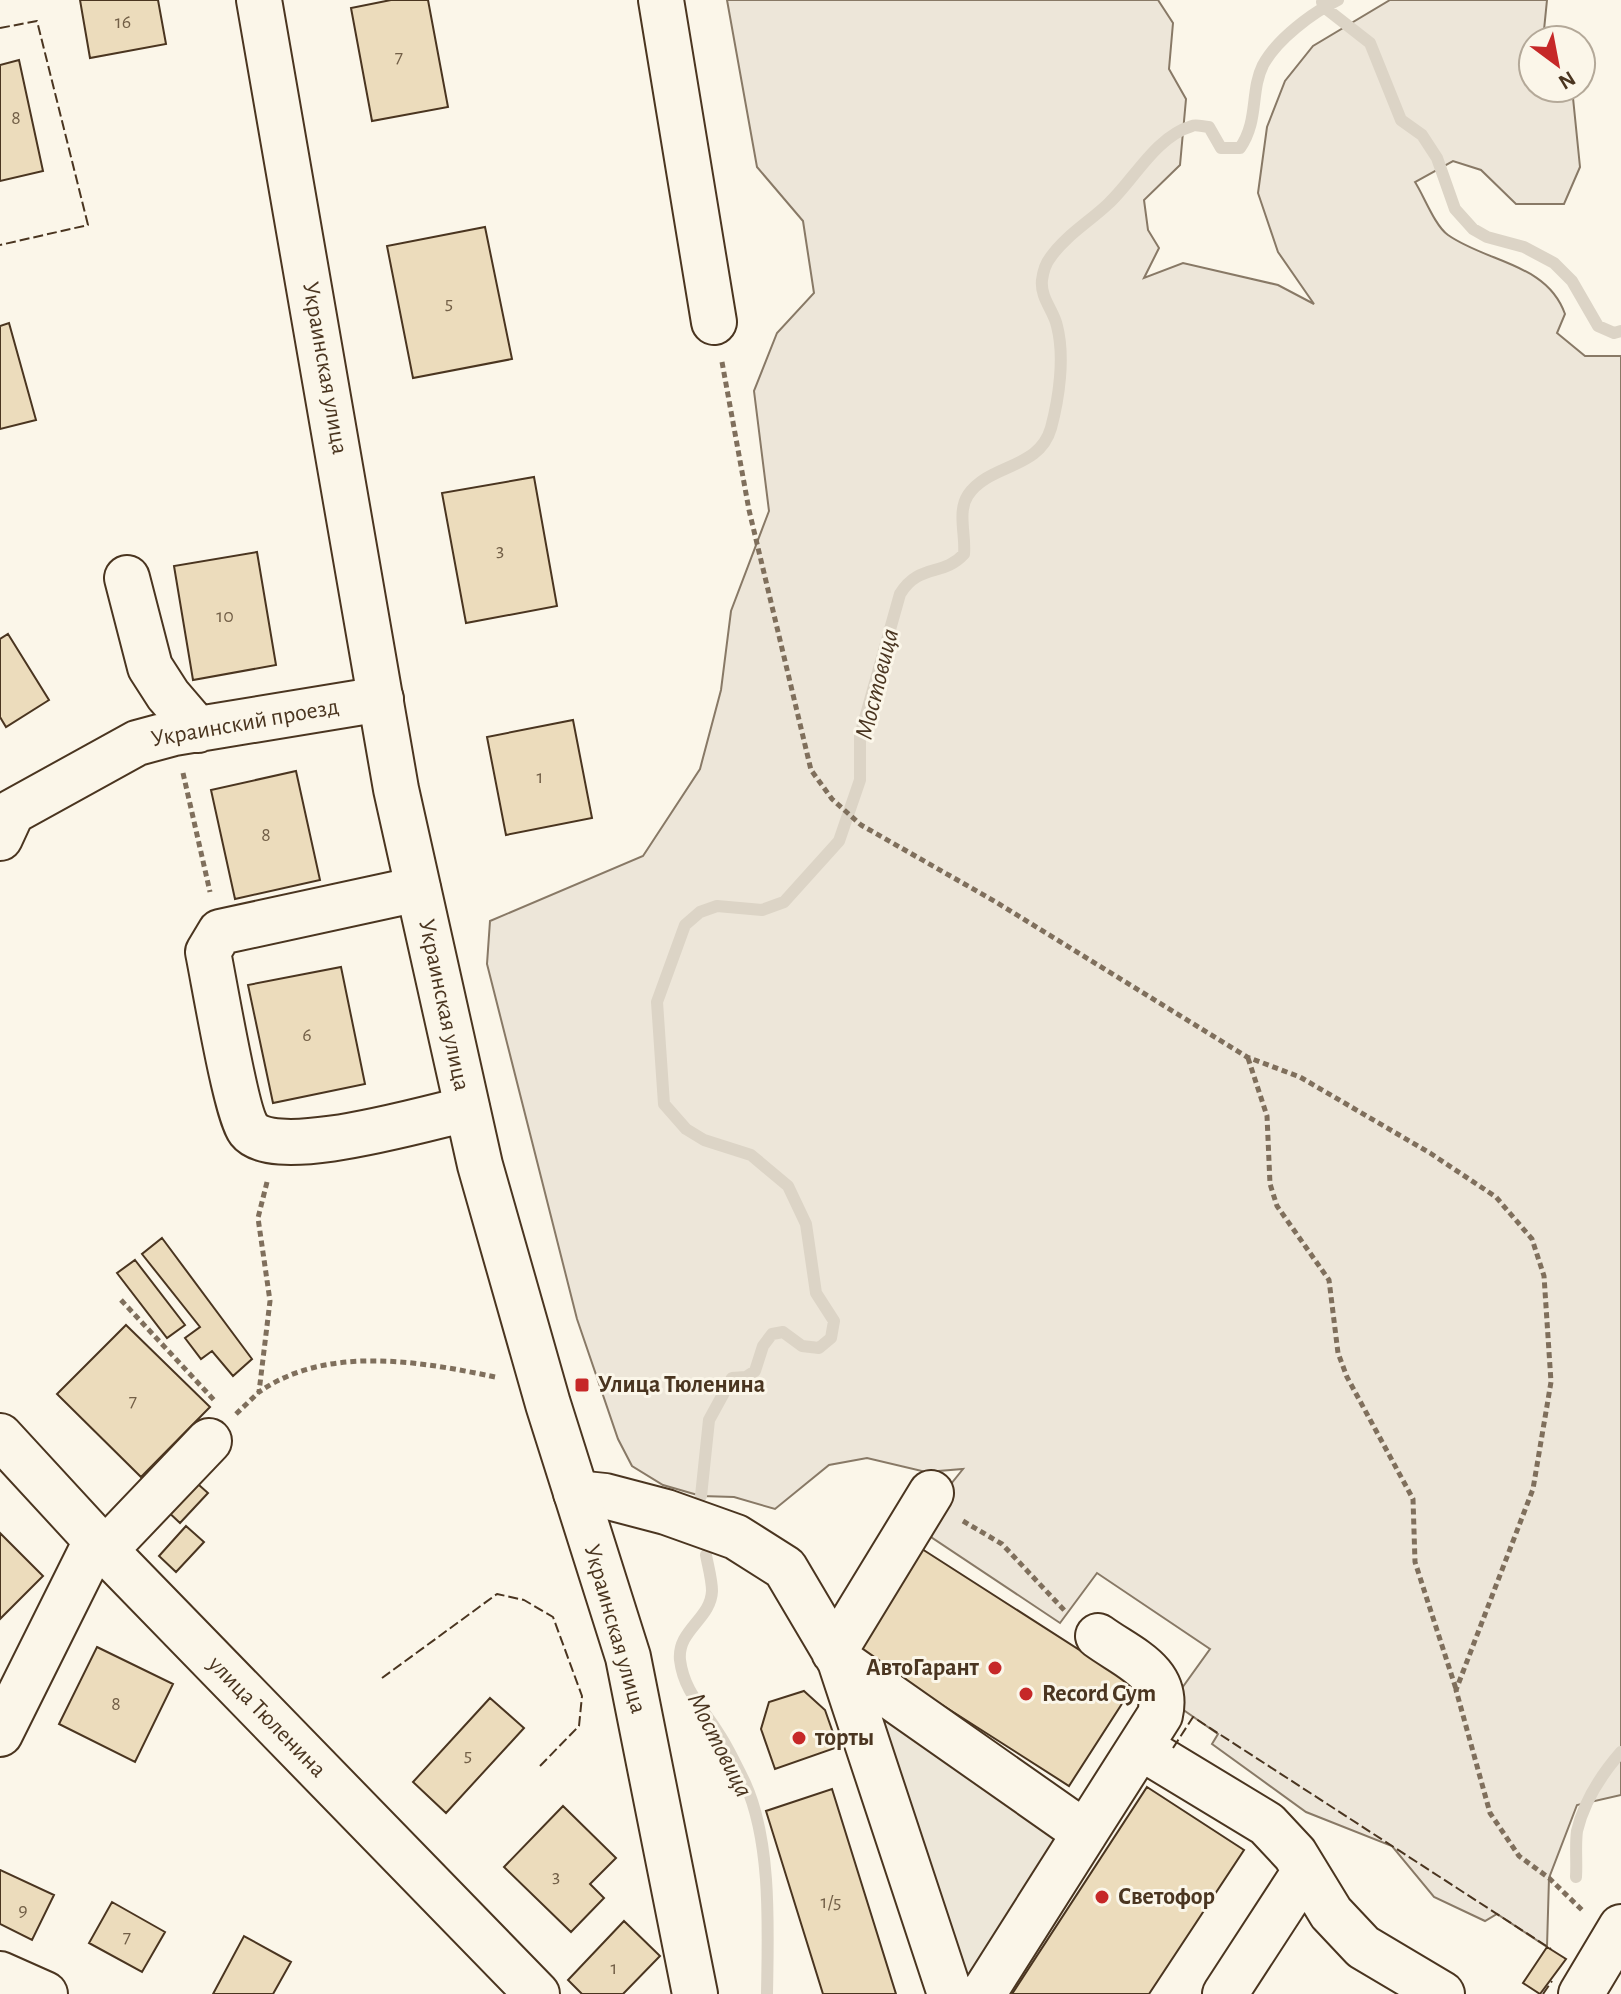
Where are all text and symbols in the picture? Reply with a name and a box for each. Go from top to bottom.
house number: 16 [115,12,131,32]
north arrow [1517,24,1597,104]
house number: 7 [395,47,403,67]
text: N [1555,67,1579,93]
house number: 8 [11,108,21,128]
street label: Украинская улица [298,280,352,456]
house number: 5 [445,293,453,313]
house number: 3 [496,540,504,560]
house number: 10 [216,606,234,626]
water label: Мостовица [851,626,903,742]
street label: Украинский проезд [149,695,341,751]
house number: 1 [537,767,543,787]
house number: 8 [261,825,271,845]
street label: Украинская улица [414,917,474,1093]
house number: 6 [302,1025,312,1045]
place label: Улица Тюленина [598,1373,765,1397]
marker: Улица Тюленина [573,1376,591,1394]
house number: 7 [129,1391,137,1411]
street label: Украинская улица [579,1542,651,1716]
street label: улица Тюленина [203,1651,330,1782]
place label: АвтоГарант [866,1656,980,1680]
marker: АвтоГарант [986,1659,1004,1677]
place label: Record Gym [1042,1682,1156,1706]
marker: Record Gym [1017,1685,1035,1703]
water label: Мостовица [683,1689,757,1801]
house number: 8 [111,1694,121,1714]
place label: торты [814,1726,874,1750]
marker: торты [790,1729,808,1747]
house number: 5 [464,1745,472,1765]
house number: 3 [552,1866,560,1886]
place label: Светофор [1118,1885,1215,1909]
marker: Светофор [1093,1888,1111,1906]
house number: 1/5 [821,1892,841,1912]
house number: 9 [18,1900,28,1920]
house number: 7 [123,1927,131,1947]
house number: 1 [611,1958,617,1978]

